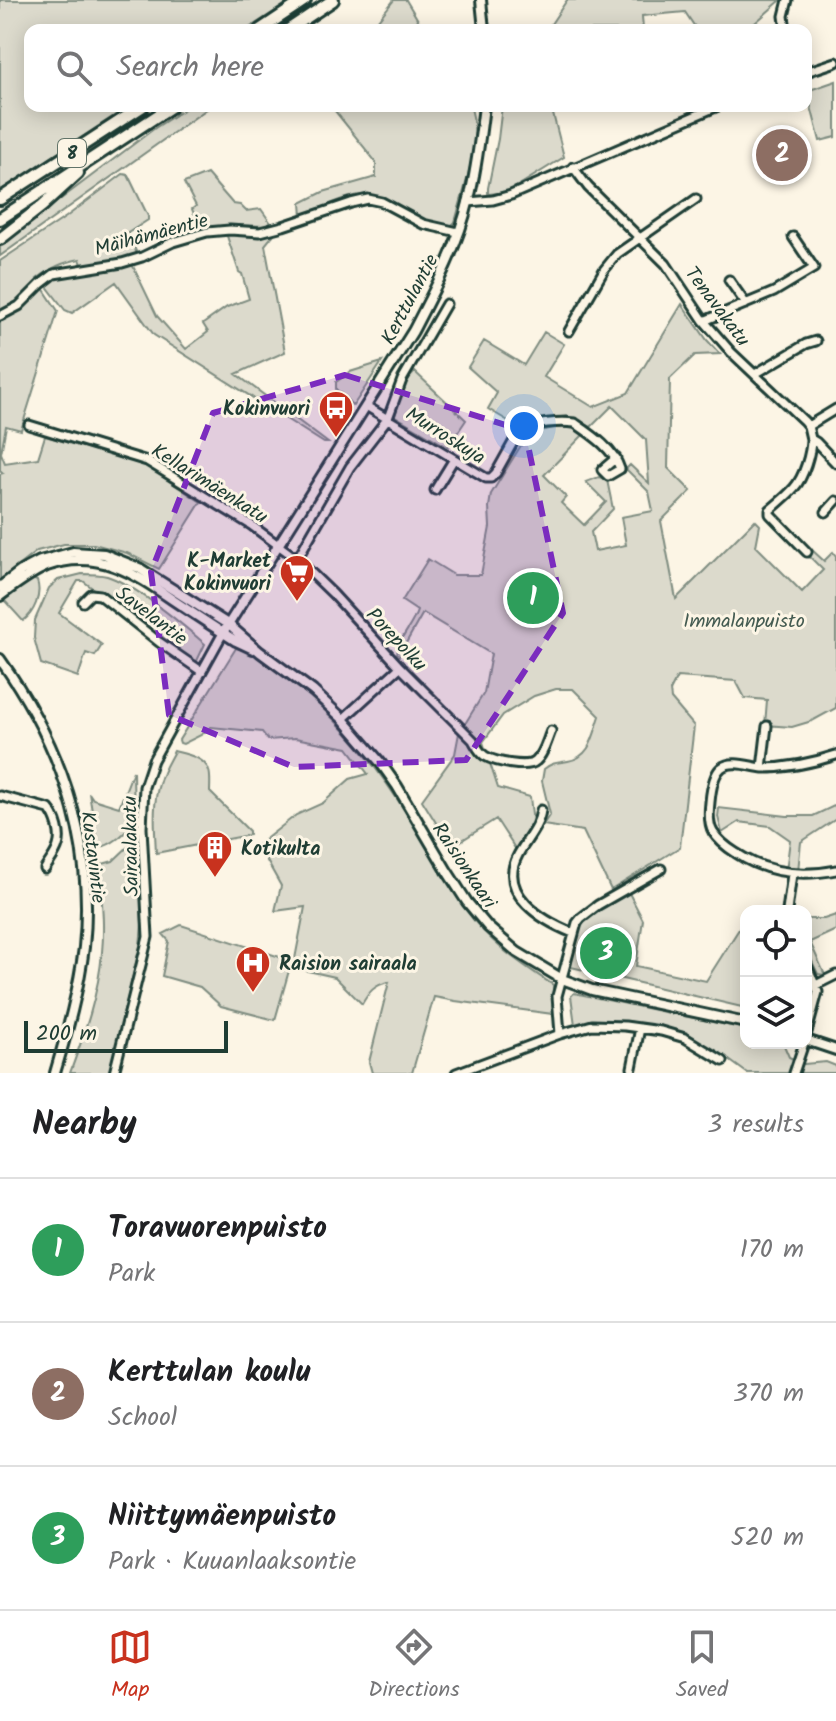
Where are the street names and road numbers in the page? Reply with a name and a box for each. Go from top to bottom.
road number: 8 [58,139,86,167]
street label: Mäihämäentie [91,205,212,266]
street label: Kerttulantie [373,249,448,351]
street label: Tenavakatu [675,260,758,355]
street label: Murroskuja [398,399,491,474]
street label: Kellarimäenkatu [144,436,274,534]
street label: Savelantie [108,579,194,655]
street label: Porepolku [357,601,434,680]
street label: Sairaalakatu [115,795,149,897]
street label: Kustavintie [71,809,114,905]
street label: Raisionkaari [423,816,505,917]

